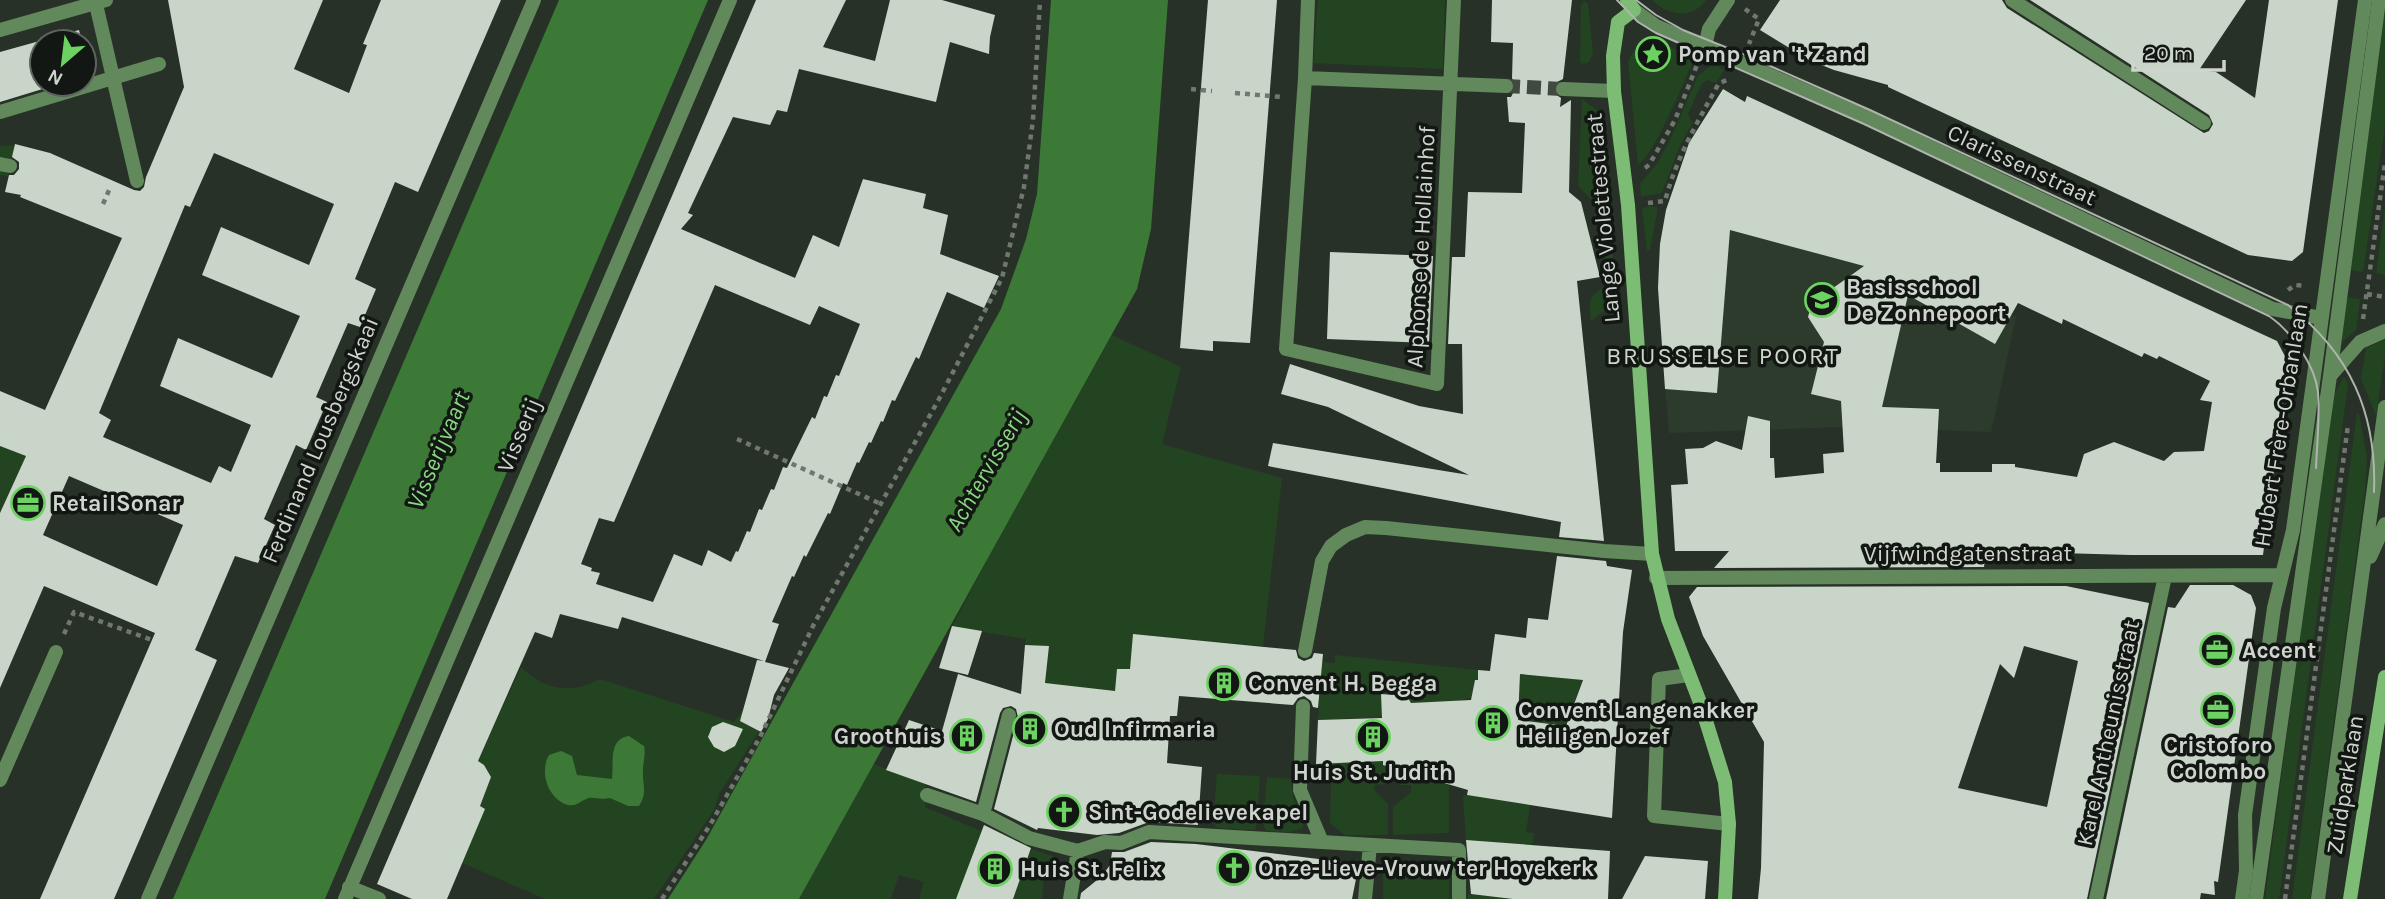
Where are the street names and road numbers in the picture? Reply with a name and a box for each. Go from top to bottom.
street label: Lange Violettestraat [1580,112,1626,324]
street label: Clarissenstraat [1943,119,2101,211]
street label: Alphonse de Hollainhof [1401,125,1441,369]
street label: Hubert Frère-Orbanlaan [2248,301,2314,549]
street label: Ferdinand Lousbergskaai [256,313,384,567]
street label: Visserij [491,394,547,476]
street label: Vijfwindgatenstraat [1864,540,2073,567]
street label: Karel Antheunisstraat [2071,617,2145,848]
street label: Zuidparklaan [2321,713,2369,857]

